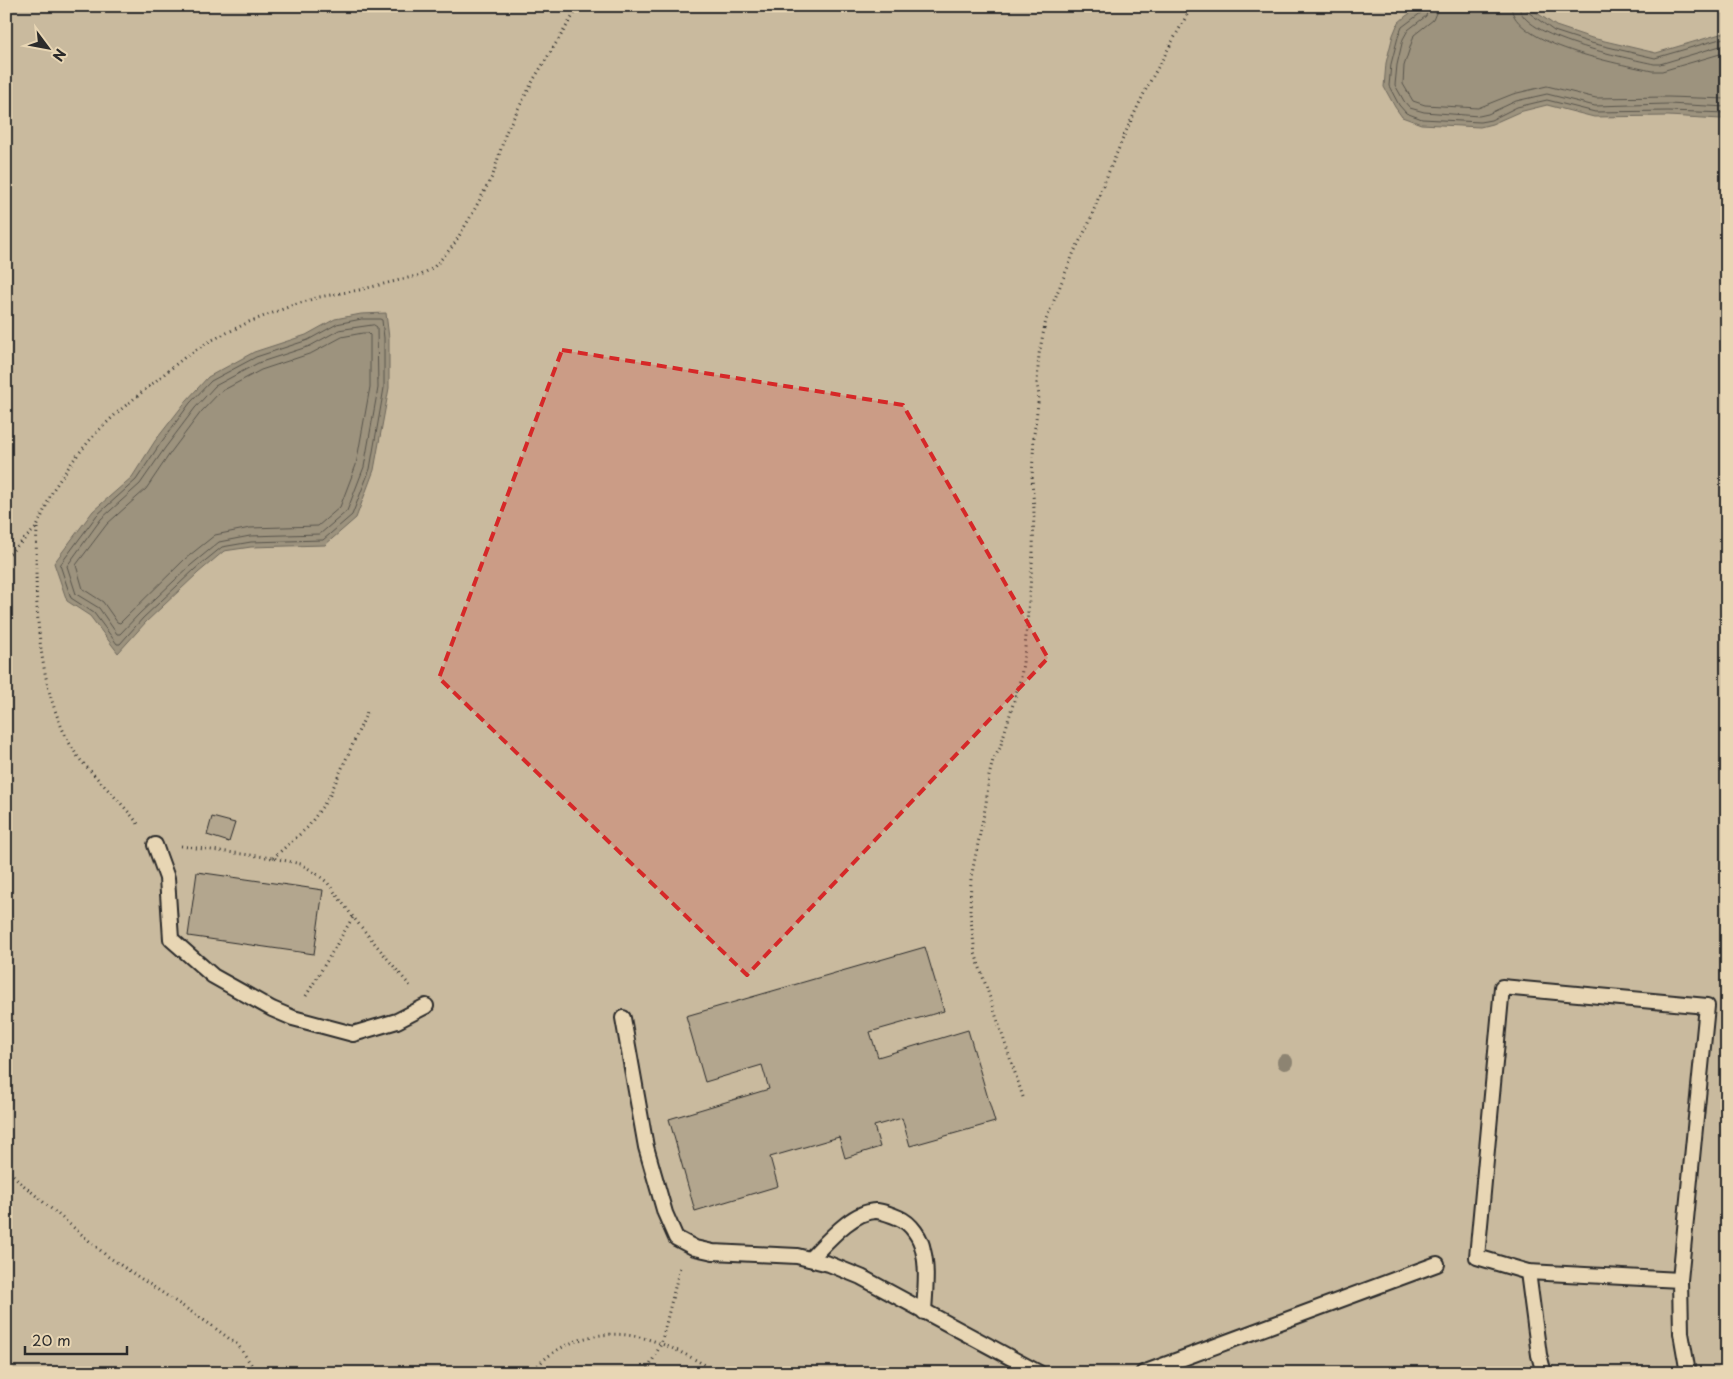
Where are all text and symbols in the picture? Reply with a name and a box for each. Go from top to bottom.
north arrow [22,22,72,72]
text: N [48,45,71,65]
scale bar [25,1324,128,1356]
text: 20 m [32,1328,71,1351]

